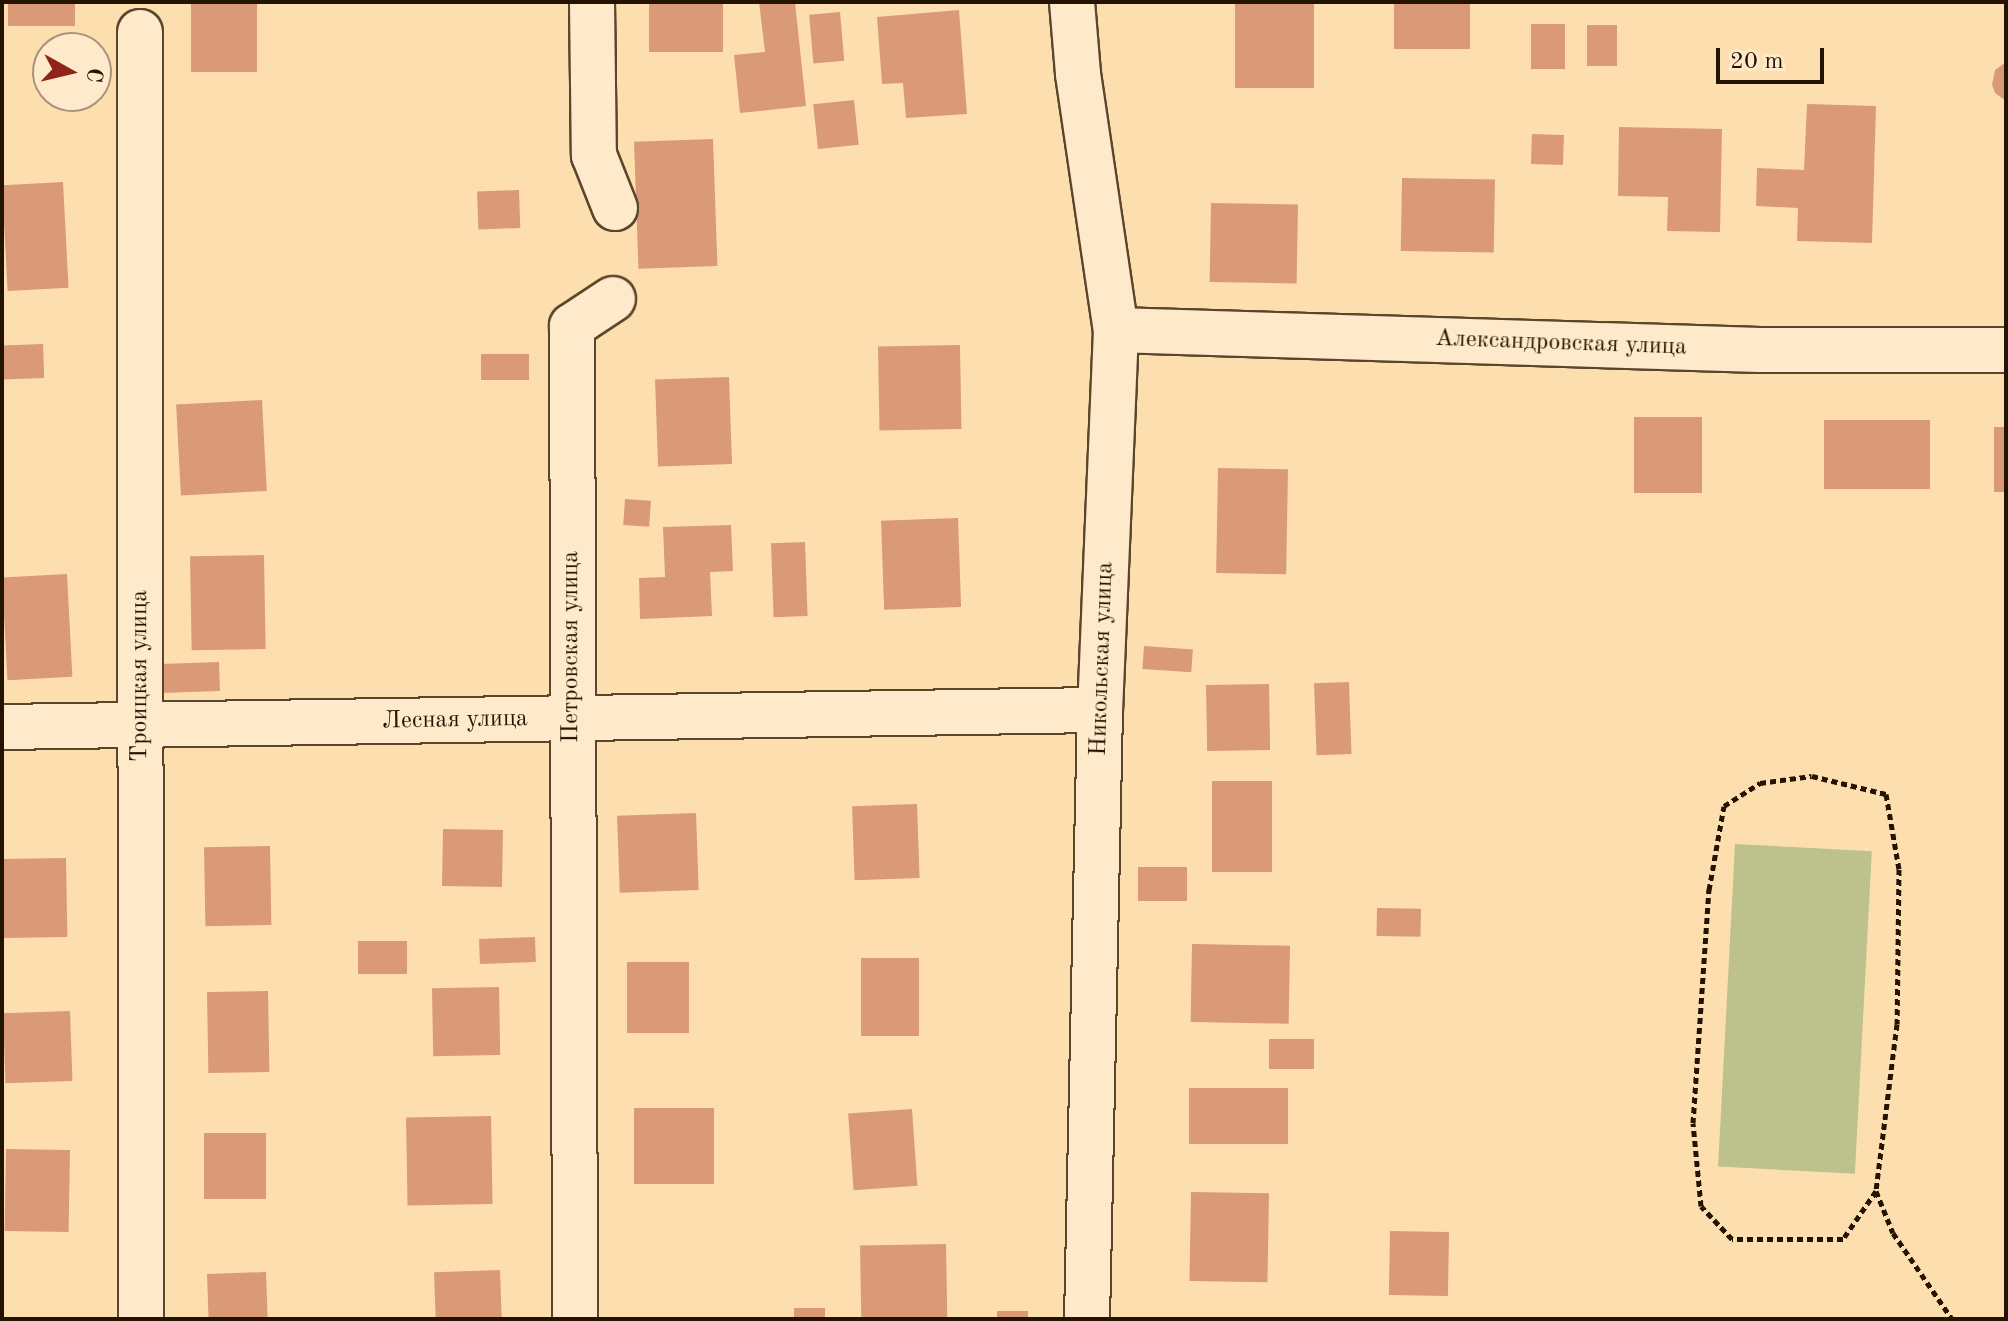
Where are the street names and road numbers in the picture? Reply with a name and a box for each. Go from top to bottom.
street label: Александровская улица [1435,325,1687,363]
street label: Петровская улица [558,551,586,743]
street label: Никольская улица [1085,562,1121,756]
street label: Троицкая улица [127,590,155,762]
street label: Лесная улица [382,705,528,737]

